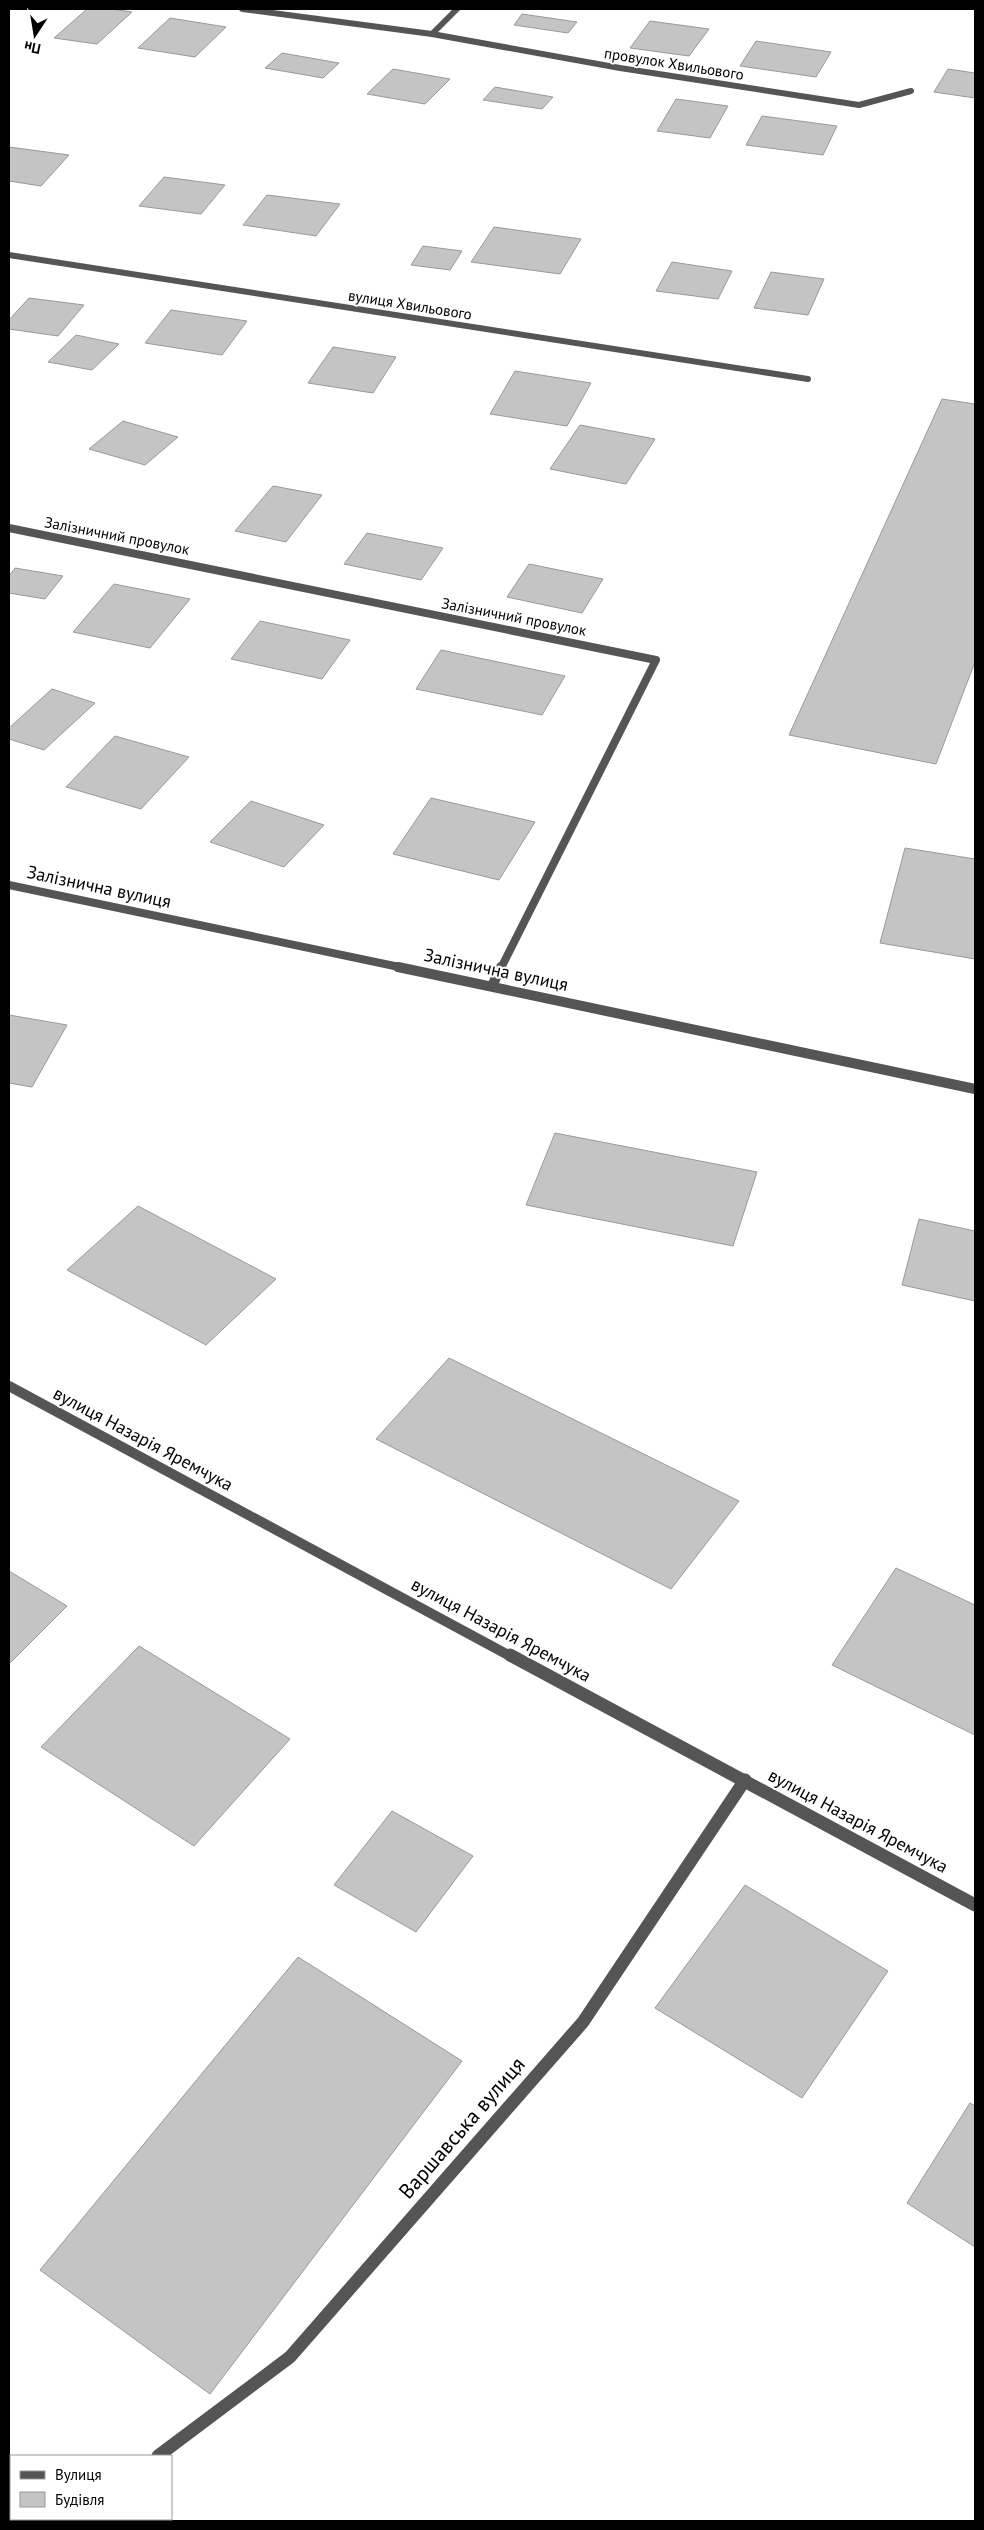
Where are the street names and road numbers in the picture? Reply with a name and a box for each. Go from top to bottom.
street label: провулок Хвильового [603,43,745,84]
street label: вулиця Хвильового [347,285,473,324]
street label: Залізничний провулок [43,512,192,559]
street label: Залізничний провулок [440,593,589,640]
street label: Залізнична вулиця [25,860,173,913]
street label: Залізнична вулиця [422,943,570,996]
street label: вулиця Назарія Яремчука [49,1381,237,1496]
street label: вулиця Назарія Яремчука [407,1572,595,1687]
street label: вулиця Назарія Яремчука [764,1763,952,1878]
street label: Варшавська вулиця [393,2051,531,2204]

